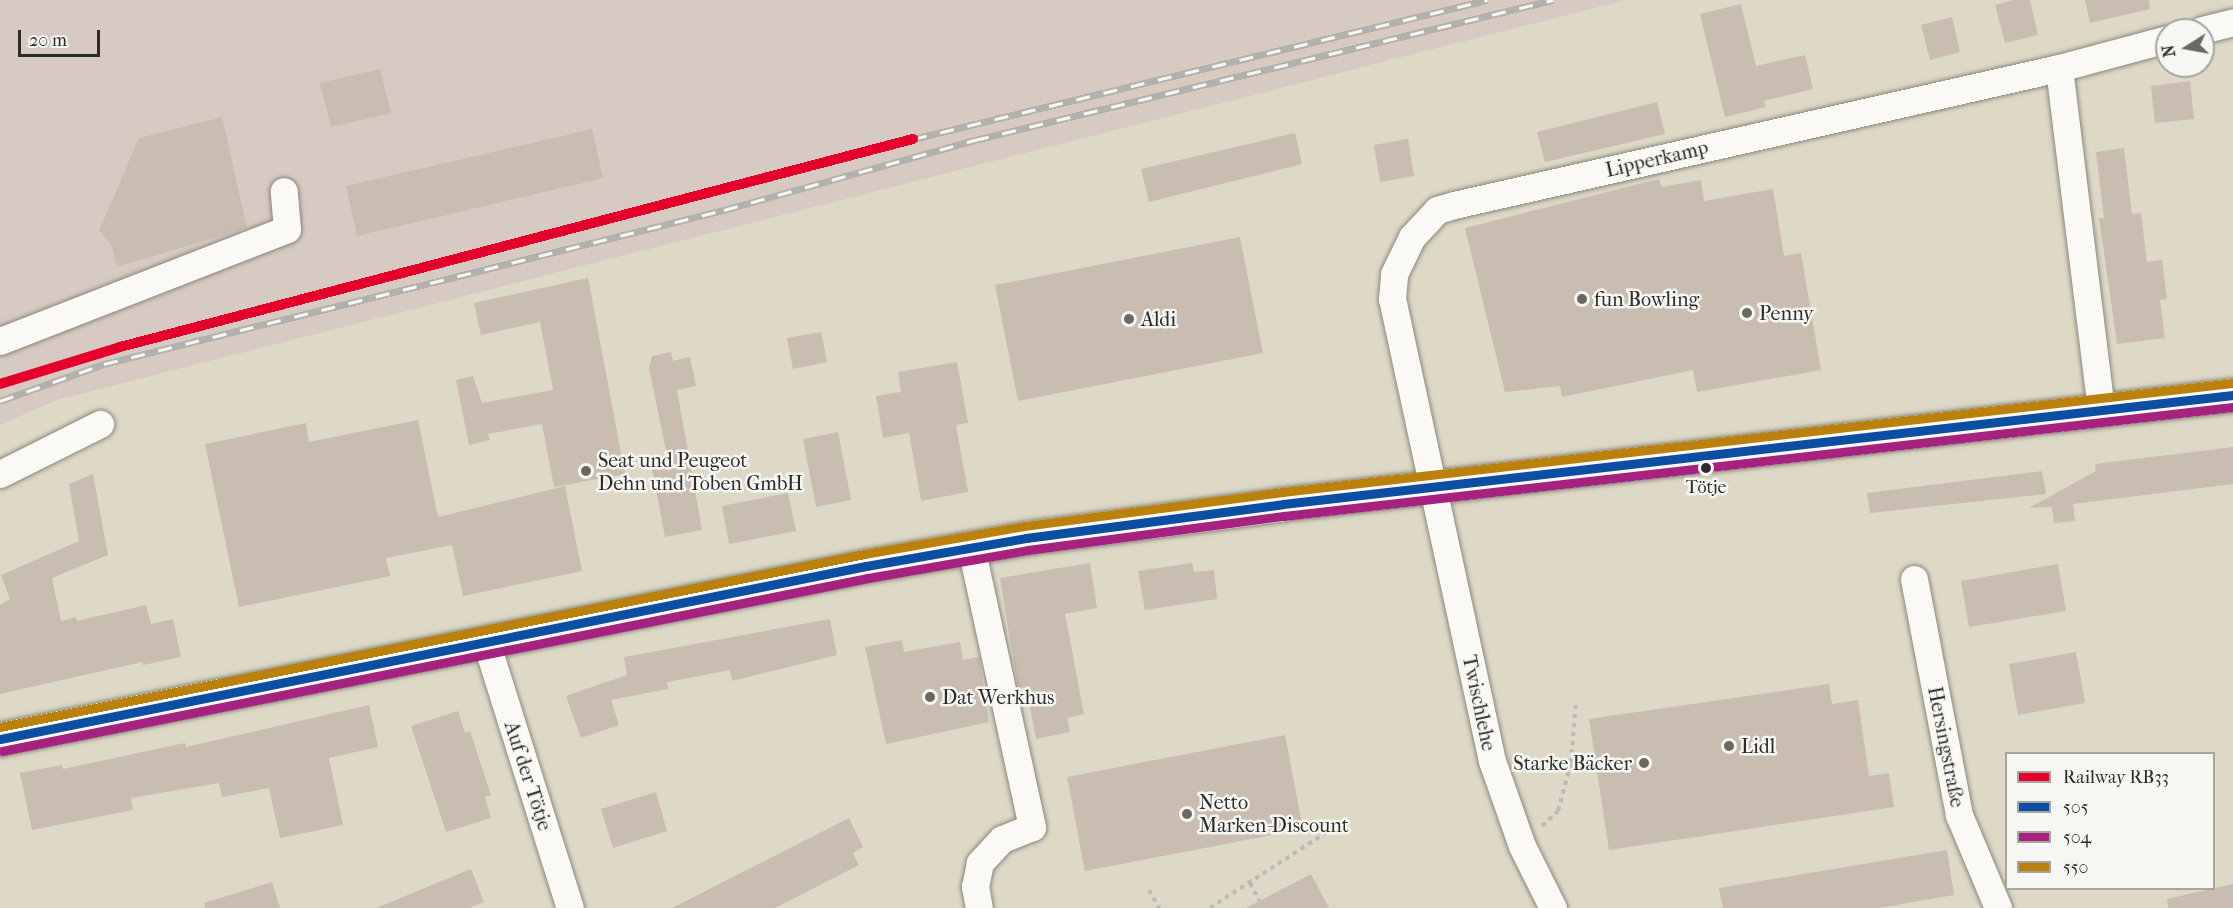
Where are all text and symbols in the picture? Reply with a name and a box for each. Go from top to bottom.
scale bar [21,18,104,56]
north arrow [2155,18,2215,78]
text: 20 m [29,30,67,51]
text: N [2158,43,2179,59]
street label: Lipperkamp [1603,136,1711,182]
place label: fun Bowling [1594,287,1699,311]
marker: fun Bowling [1575,292,1589,306]
place label: Penny [1759,301,1814,325]
marker: Penny [1740,306,1754,320]
place label: Aldi [1141,307,1176,331]
marker: Aldi [1122,312,1136,326]
place label: Seat und Peugeot Dehn und Toben GmbH [598,448,803,495]
marker: Tötje [1700,462,1712,474]
marker: Seat und Peugeot Dehn und Toben GmbH [579,464,593,478]
place label: Tötje [1686,477,1726,499]
street label: Twischlehe [1457,653,1501,753]
street label: Hersingstraße [1923,684,1969,810]
place label: Dat Werkhus [942,685,1054,709]
marker: Dat Werkhus [923,690,937,704]
street label: Auf der Tötje [499,718,557,834]
place label: Lidl [1741,734,1775,758]
marker: Lidl [1722,739,1736,753]
place label: Starke Bäcker [1513,751,1632,775]
legend [2005,752,2215,890]
marker: Starke Bäcker [1637,756,1651,770]
text: Railway RB33 [2063,767,2169,788]
place label: Netto Marken-Discount [1199,790,1349,837]
text: 505 [2063,797,2088,818]
marker: Netto Marken-Discount [1180,807,1194,821]
text: 504 [2063,827,2091,848]
text: 550 [2063,857,2088,878]

